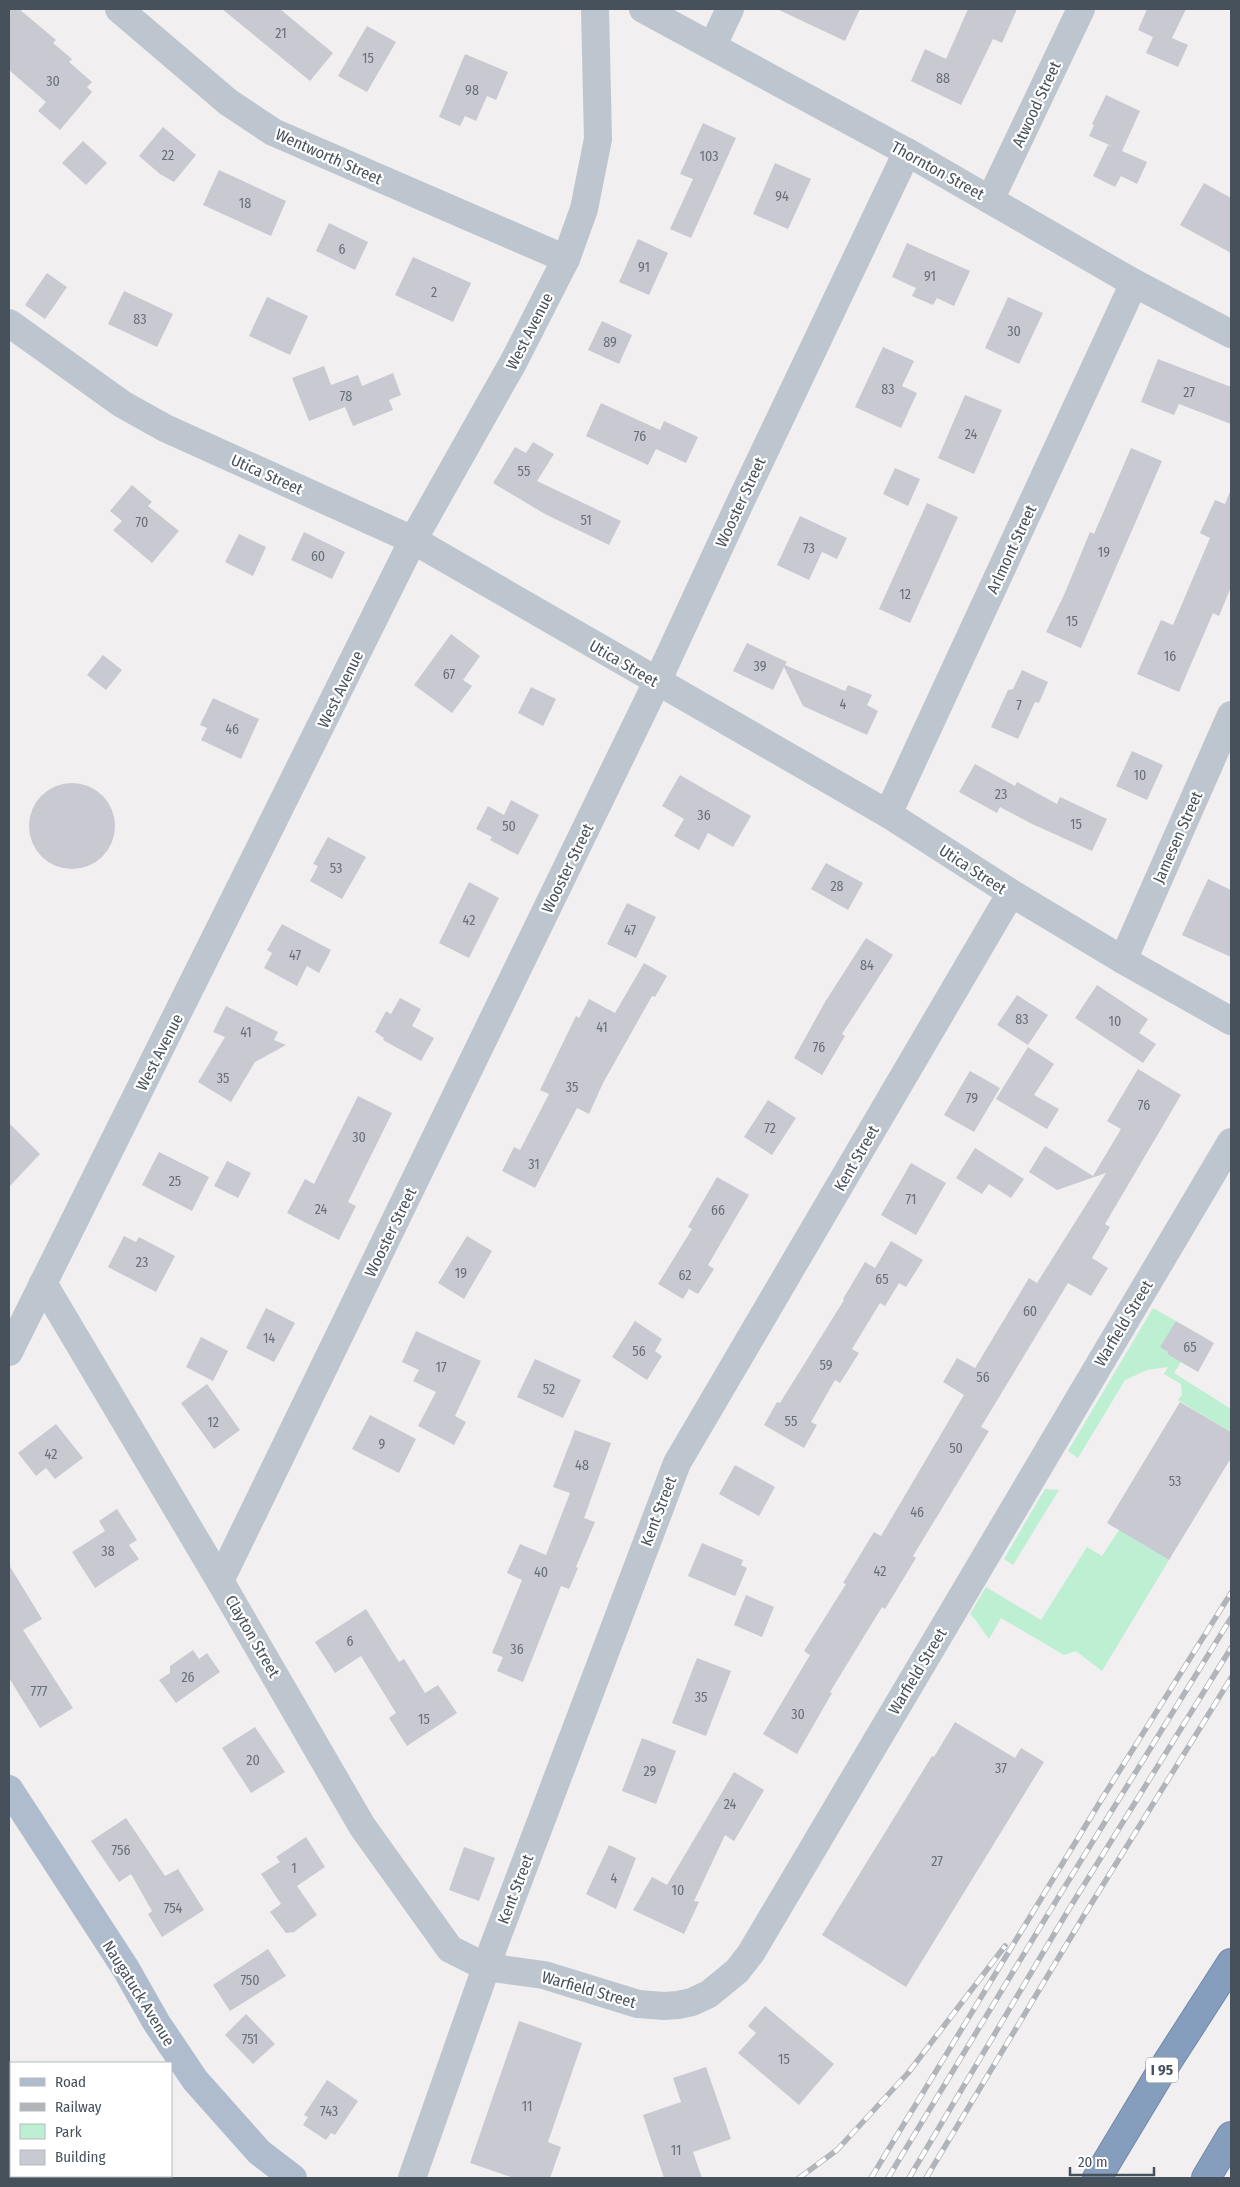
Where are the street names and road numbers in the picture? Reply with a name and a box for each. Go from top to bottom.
street label: Atwood Street [1008,58,1065,150]
street label: Wentworth Street [273,124,386,189]
street label: Thornton Street [888,137,988,204]
street label: West Avenue [502,290,557,373]
street label: Utica Street [228,450,306,499]
street label: Wooster Street [711,454,770,550]
street label: Arlmont Street [983,501,1041,597]
street label: Utica Street [586,636,662,691]
street label: West Avenue [314,647,367,731]
street label: Jamesen Street [1149,788,1207,886]
street label: Wooster Street [538,820,598,916]
street label: Utica Street [936,841,1011,899]
street label: West Avenue [132,1011,187,1094]
street label: Kent Street [830,1121,883,1195]
street label: Wooster Street [361,1184,421,1280]
street label: Warfield Street [1090,1276,1157,1370]
street label: Kent Street [637,1473,681,1549]
street label: Clayton Street [221,1592,284,1681]
street label: Warfield Street [884,1624,951,1718]
street label: Kent Street [494,1851,538,1927]
street label: Naugatuck Avenue [99,1937,179,2050]
street label: Warfield Street [540,1967,639,2012]
road number: I 95 [1146,2058,1178,2082]

